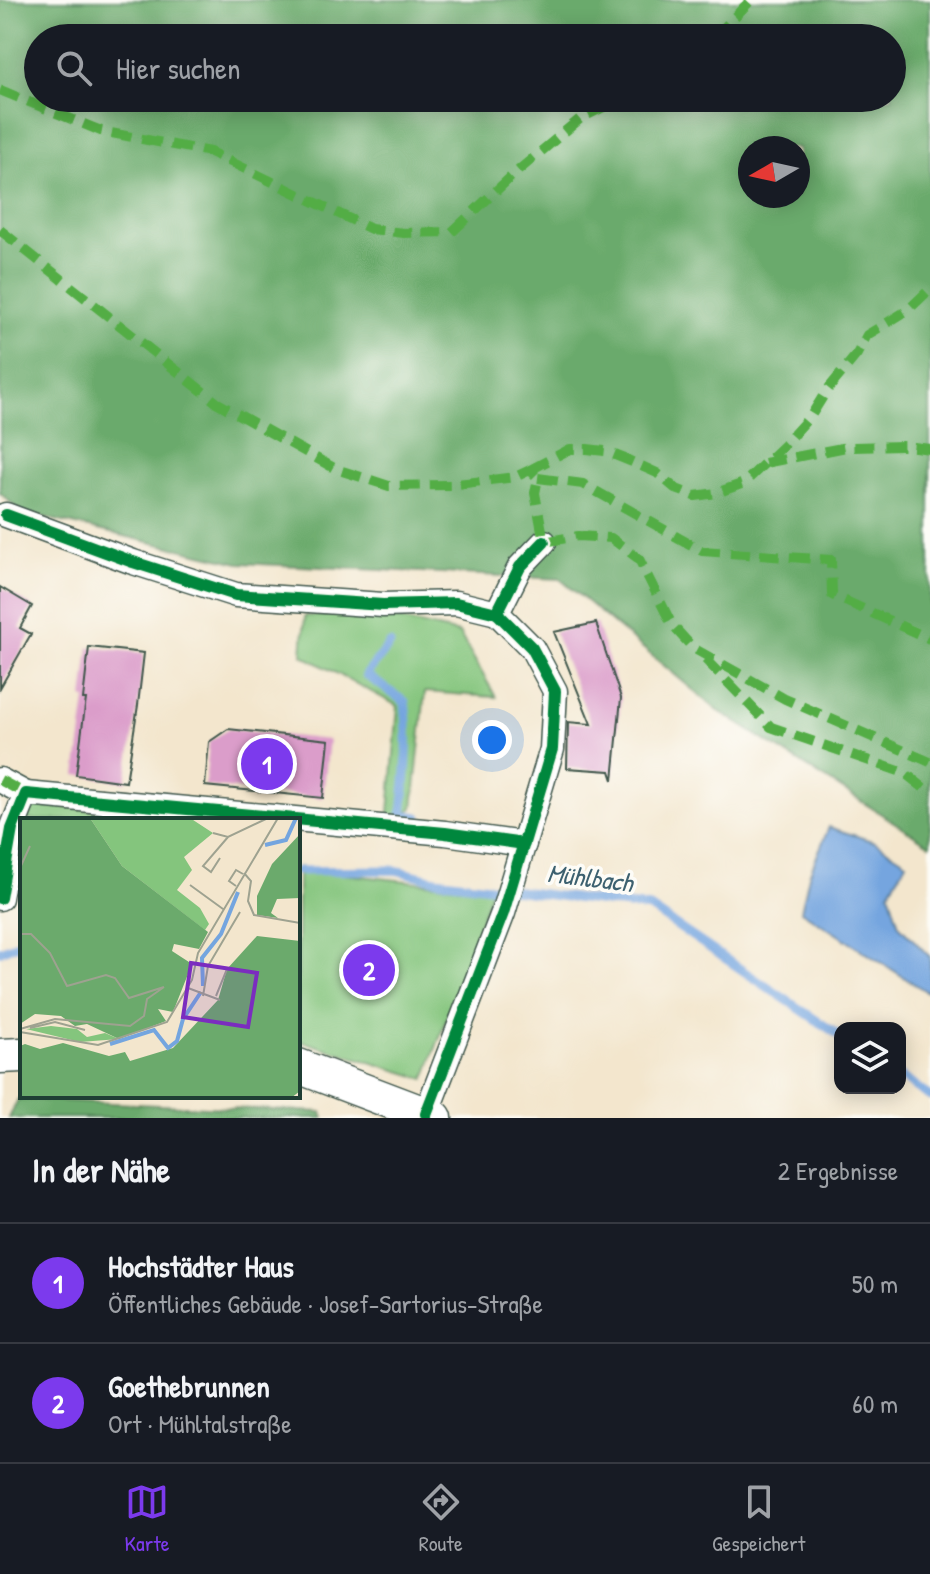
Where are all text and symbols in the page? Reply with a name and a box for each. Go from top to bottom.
search box [24,24,906,112]
icon: search [52,46,96,90]
text: Hier suchen [116,48,240,88]
north arrow [738,136,810,208]
your location [472,720,512,760]
pin: 1 [241,734,293,794]
inset map [20,818,300,1098]
water label: Mühlbach [545,855,637,900]
pin: 2 [343,940,395,1000]
map controls [834,1022,906,1094]
button: layers [834,1022,906,1094]
text: In der Nähe [32,1147,170,1193]
text: 2 Ergebnisse [778,1153,898,1188]
text: Hochstädter Haus [108,1246,294,1286]
text: 1 [53,1266,63,1301]
text: 50 m [852,1266,898,1301]
text: Öffentliches Gebäude · Josef-Sartorius-Straße [108,1286,543,1321]
text: Goethebrunnen [108,1366,270,1406]
text: 2 [52,1386,64,1421]
text: 60 m [852,1386,898,1421]
text: Ort · Mühltalstraße [108,1406,292,1441]
tab: Karte [125,1480,170,1558]
tab: Route [419,1480,463,1558]
tab: Gespeichert [712,1480,805,1558]

